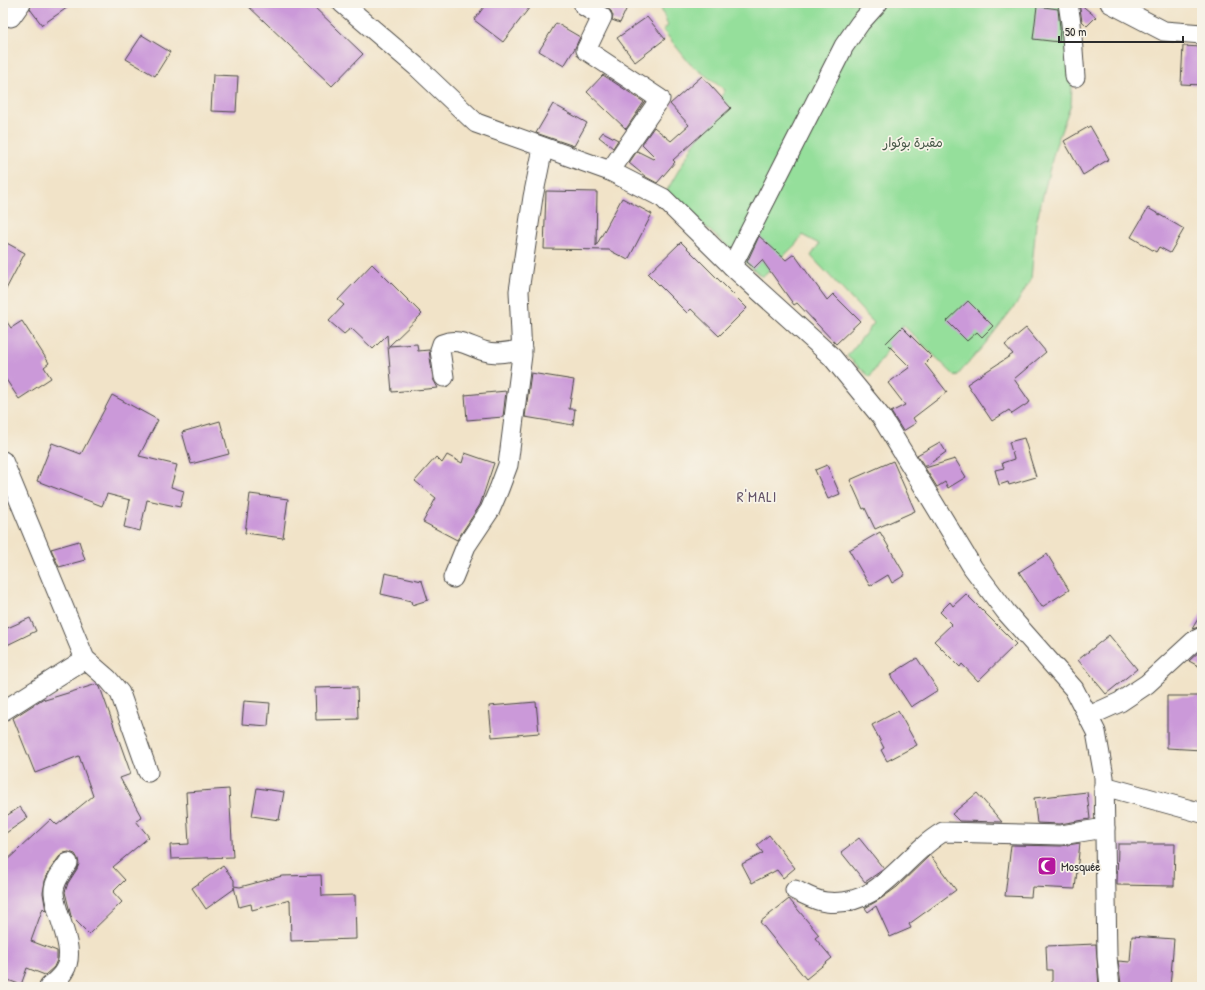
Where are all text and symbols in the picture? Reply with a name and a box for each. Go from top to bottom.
scale bar [1059,18,1183,44]
text: 50 m [1065,23,1086,40]
park label: مقبرة بوكوار [882,133,943,151]
district label: R'MALI [737,486,777,507]
mosque icon: Mosquée [1036,855,1058,877]
place label: Mosquée [1061,857,1101,875]

